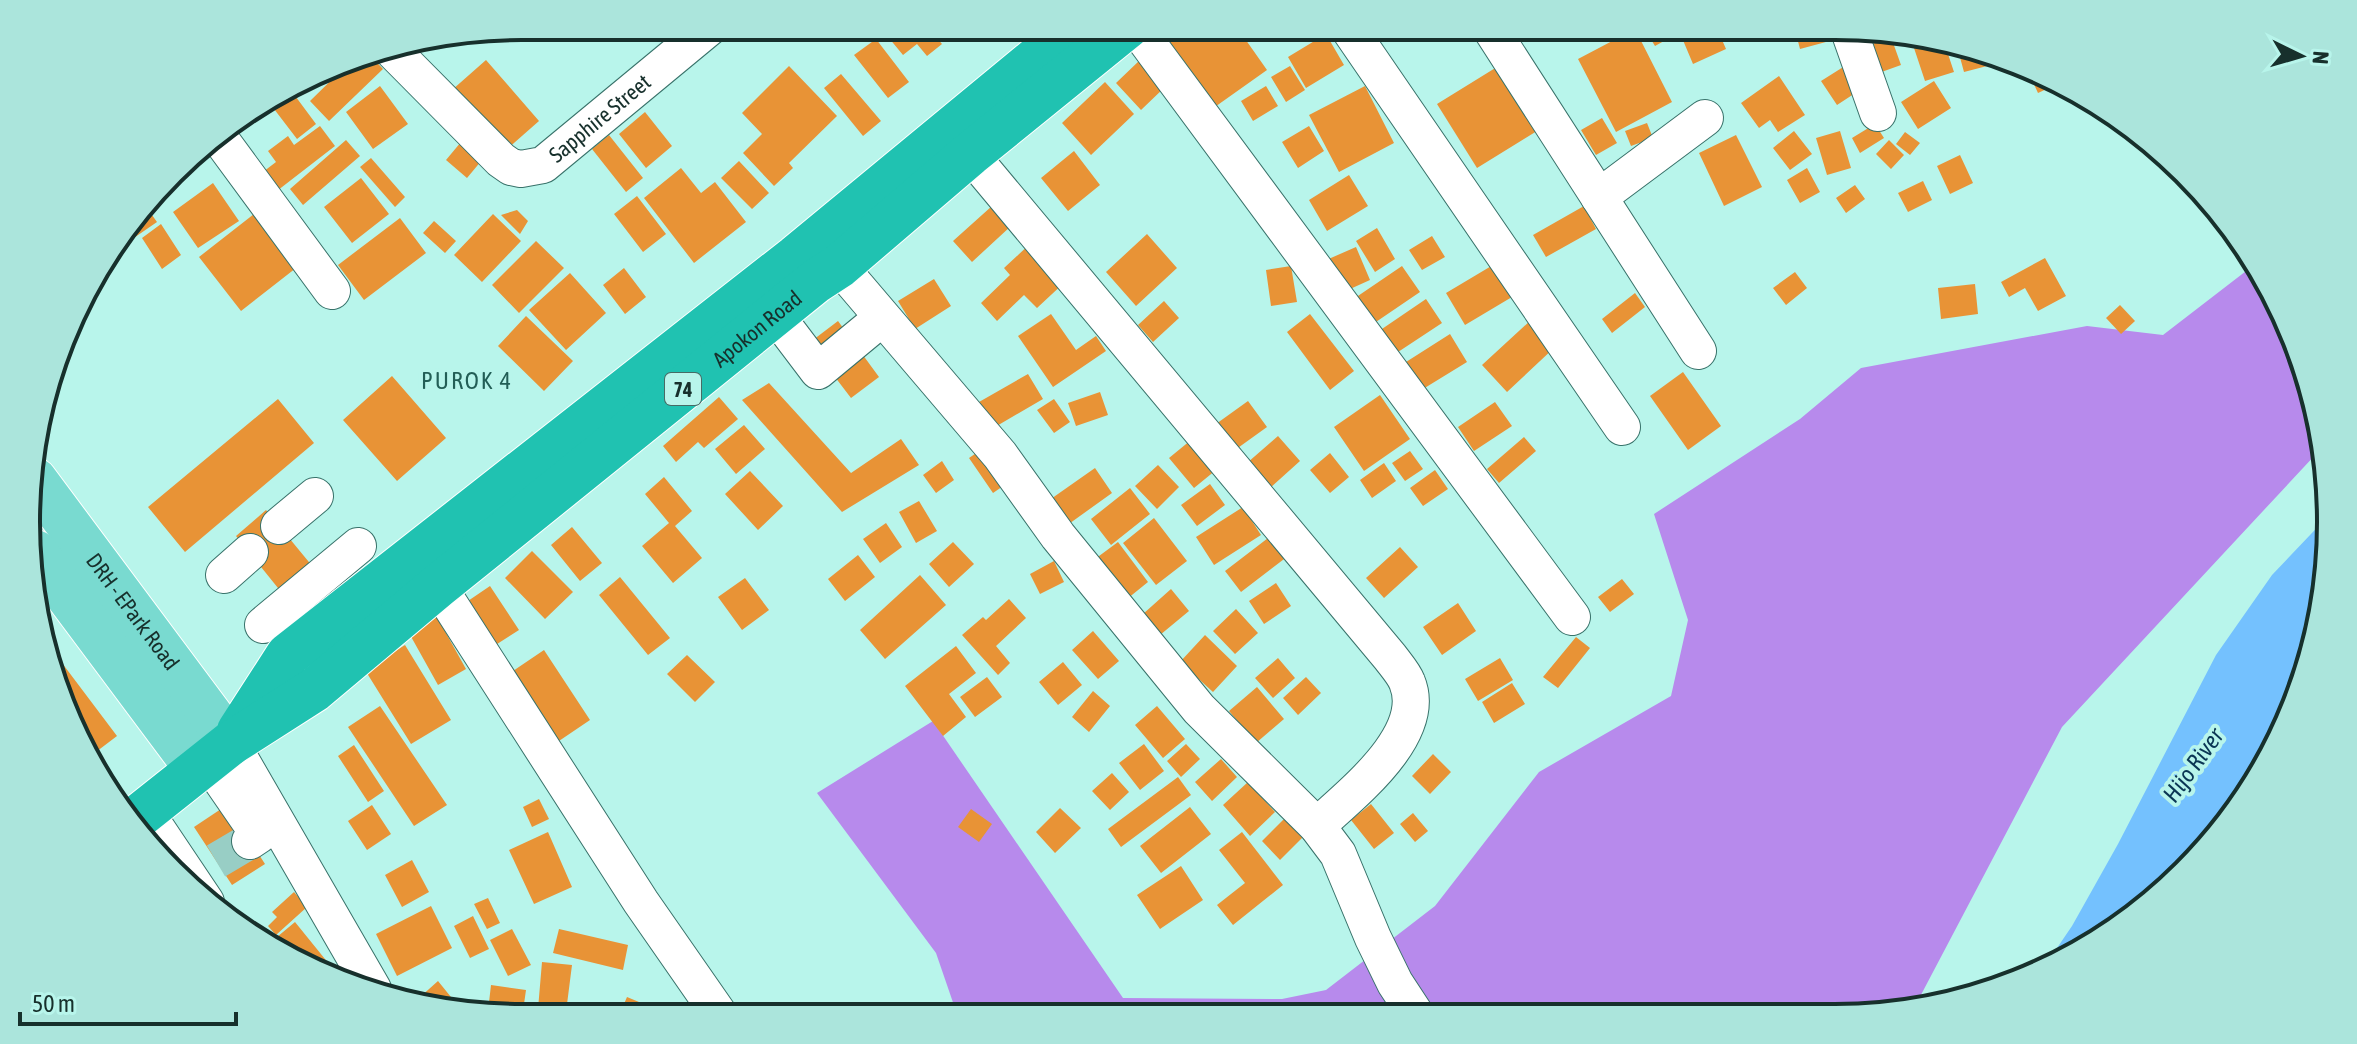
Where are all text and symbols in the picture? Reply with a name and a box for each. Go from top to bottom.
north arrow [2261,16,2341,96]
text: N [2307,50,2334,65]
street label: Sapphire Street [544,69,656,168]
street label: Apokon Road [707,285,807,372]
district label: PUROK 4 [421,367,513,394]
road number: 74 [665,373,701,405]
street label: DRH - EPark Road [81,548,185,675]
water label: Hijo River [2157,722,2229,807]
scale bar [20,976,236,1026]
text: 50 m [32,990,75,1017]

